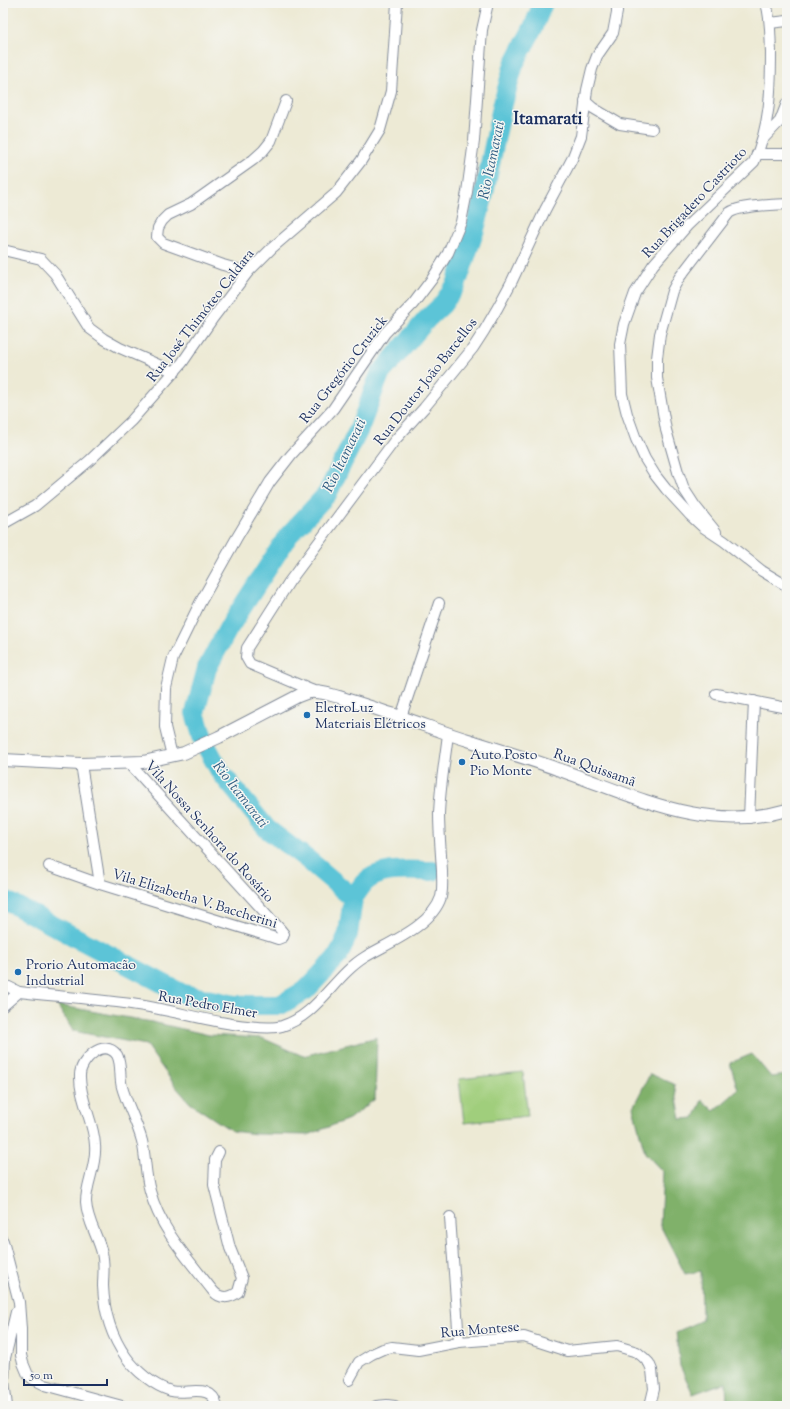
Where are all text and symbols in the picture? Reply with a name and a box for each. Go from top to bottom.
district label: Itamarati [513,107,584,133]
water label: Rio Itamarati [474,119,511,201]
street label: Rua Brigadero Castrioto [639,143,753,263]
street label: Rua José Thimóteo Caldara [143,245,260,387]
street label: Rua Gregório Cruzick [296,312,393,428]
street label: Rua Doutor João Barcellos [370,314,483,450]
water label: Rio Itamarati [319,415,372,496]
place label: EletroLuz Materiais Elétricos [315,699,426,735]
marker: EletroLuz Materiais Elétricos [302,710,312,720]
street label: Rua Quissamã [550,745,639,793]
place label: Auto Posto Pio Monte [470,746,538,782]
street label: Vila Nossa Senhora do Rosário [139,757,278,908]
water label: Rio Itamarati [207,757,273,833]
marker: Auto Posto Pio Monte [457,757,467,767]
street label: Vila Elizabetha V. Baccherini [109,865,280,935]
place label: Prorio Automacão Industrial [26,956,136,992]
marker: Prorio Automacão Industrial [13,967,23,977]
street label: Rua Pedro Elmer [157,987,259,1025]
street label: Rua Montese [440,1318,520,1344]
scale bar [24,1361,107,1387]
text: 50 m [29,1367,53,1385]

